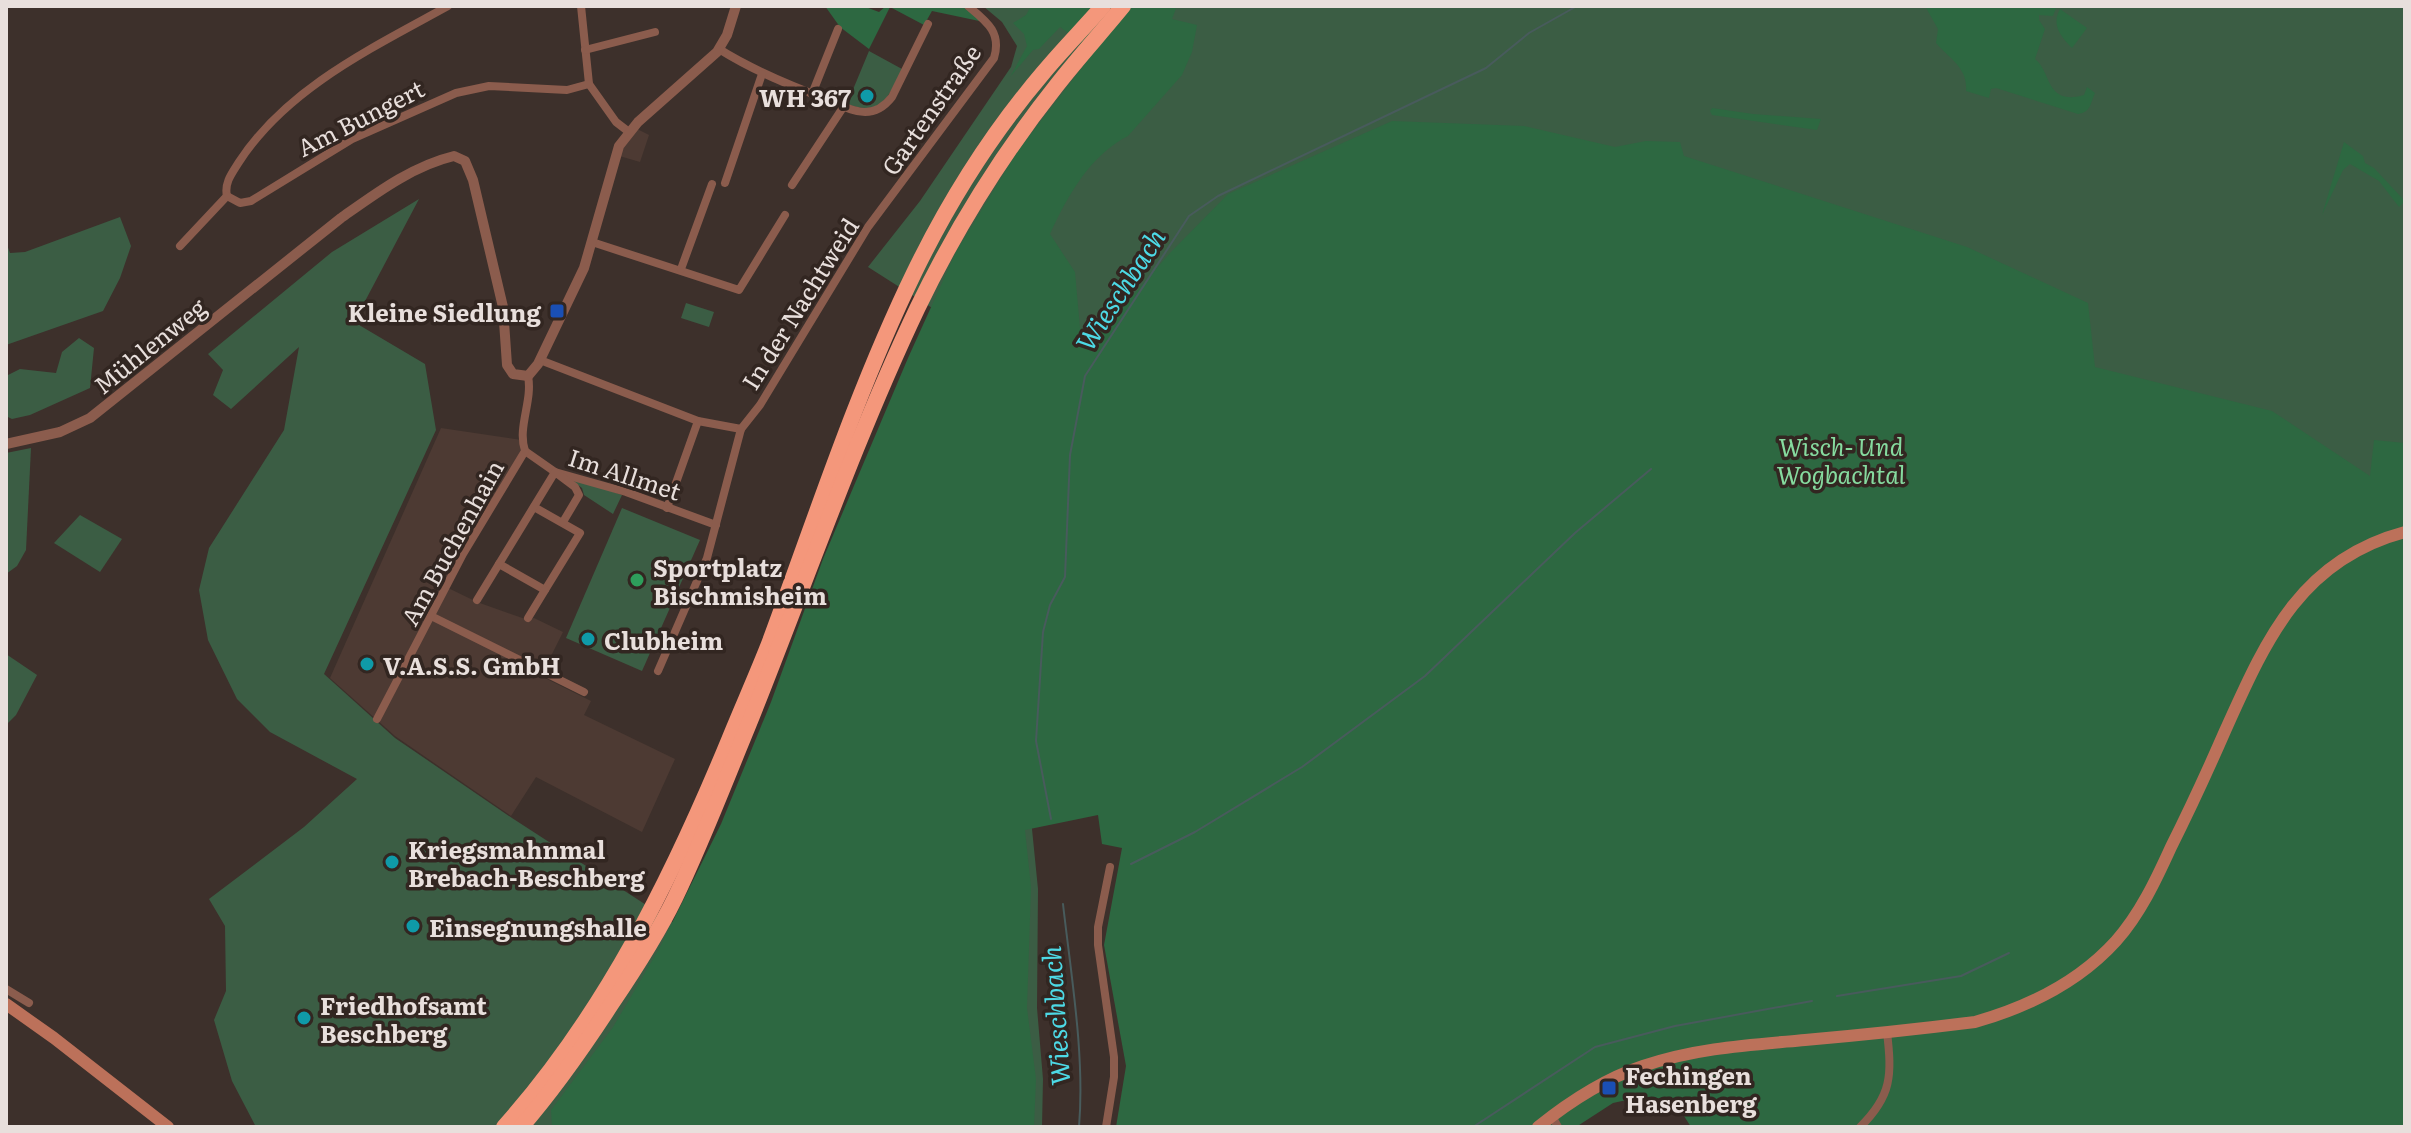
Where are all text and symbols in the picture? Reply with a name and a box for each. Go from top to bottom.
street label: Gartenstraße [872,37,988,181]
street label: Am Bungert [290,70,430,164]
place label: WH 367 [759,79,851,114]
marker: WH 367 [858,87,876,105]
street label: In der Nachtweid [732,210,866,396]
water label: Wieschbach [1065,220,1173,358]
street label: Mühlenweg [85,288,213,401]
place label: Kleine Siedlung [348,294,541,329]
marker: Kleine Siedlung [548,302,566,320]
park label: Wisch- Und Wogbachtal [1777,428,1906,491]
street label: Im Allmet [564,438,686,508]
street label: Am Buchenhain [391,453,511,631]
place label: Sportplatz Bischmisheim [653,549,827,612]
marker: Sportplatz Bischmisheim [628,571,646,589]
place label: Clubheim [604,622,723,657]
marker: Clubheim [579,630,597,648]
place label: V.A.S.S. GmbH [383,647,560,682]
marker: V.A.S.S. GmbH [358,655,376,673]
place label: Kriegsmahnmal Brebach-Beschberg [408,831,645,894]
marker: Kriegsmahnmal Brebach-Beschberg [383,853,401,871]
place label: Einsegnungshalle [429,909,647,944]
marker: Einsegnungshalle [404,917,422,935]
water label: Wieschbach [1030,945,1078,1087]
place label: Friedhofsamt Beschberg [320,987,487,1050]
marker: Friedhofsamt Beschberg [295,1009,313,1027]
place label: Fechingen Hasenberg [1625,1057,1757,1120]
marker: Fechingen Hasenberg [1600,1079,1618,1097]

